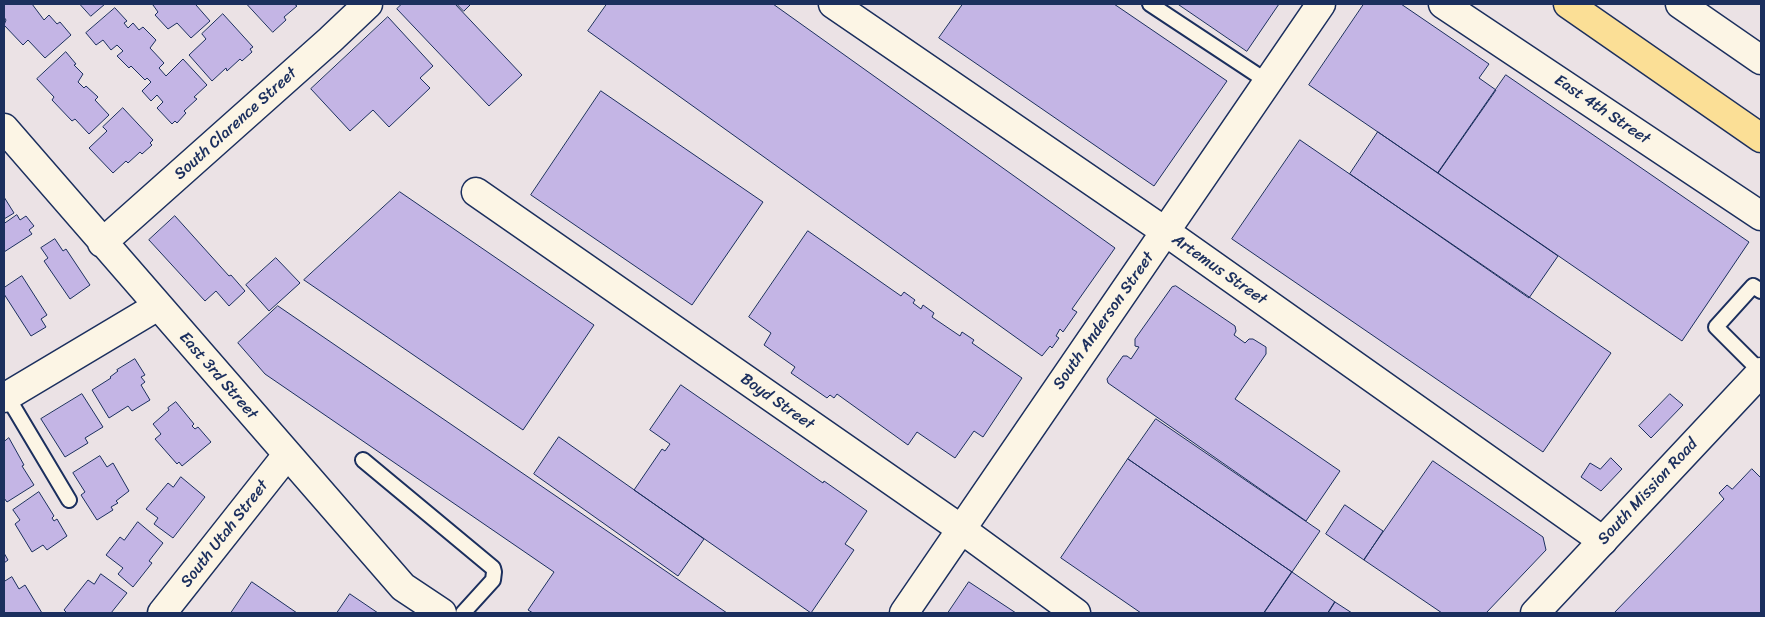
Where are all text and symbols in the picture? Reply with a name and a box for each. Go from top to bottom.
street label: South Clarence Street [171,64,301,184]
street label: East 4th Street [1550,71,1654,149]
street label: Artemus Street [1168,230,1270,310]
street label: South Anderson Street [1049,249,1159,393]
street label: East 3rd Street [175,328,261,424]
street label: Boyd Street [736,370,818,434]
street label: South Mission Road [1594,435,1702,549]
street label: South Utah Street [177,476,273,592]

